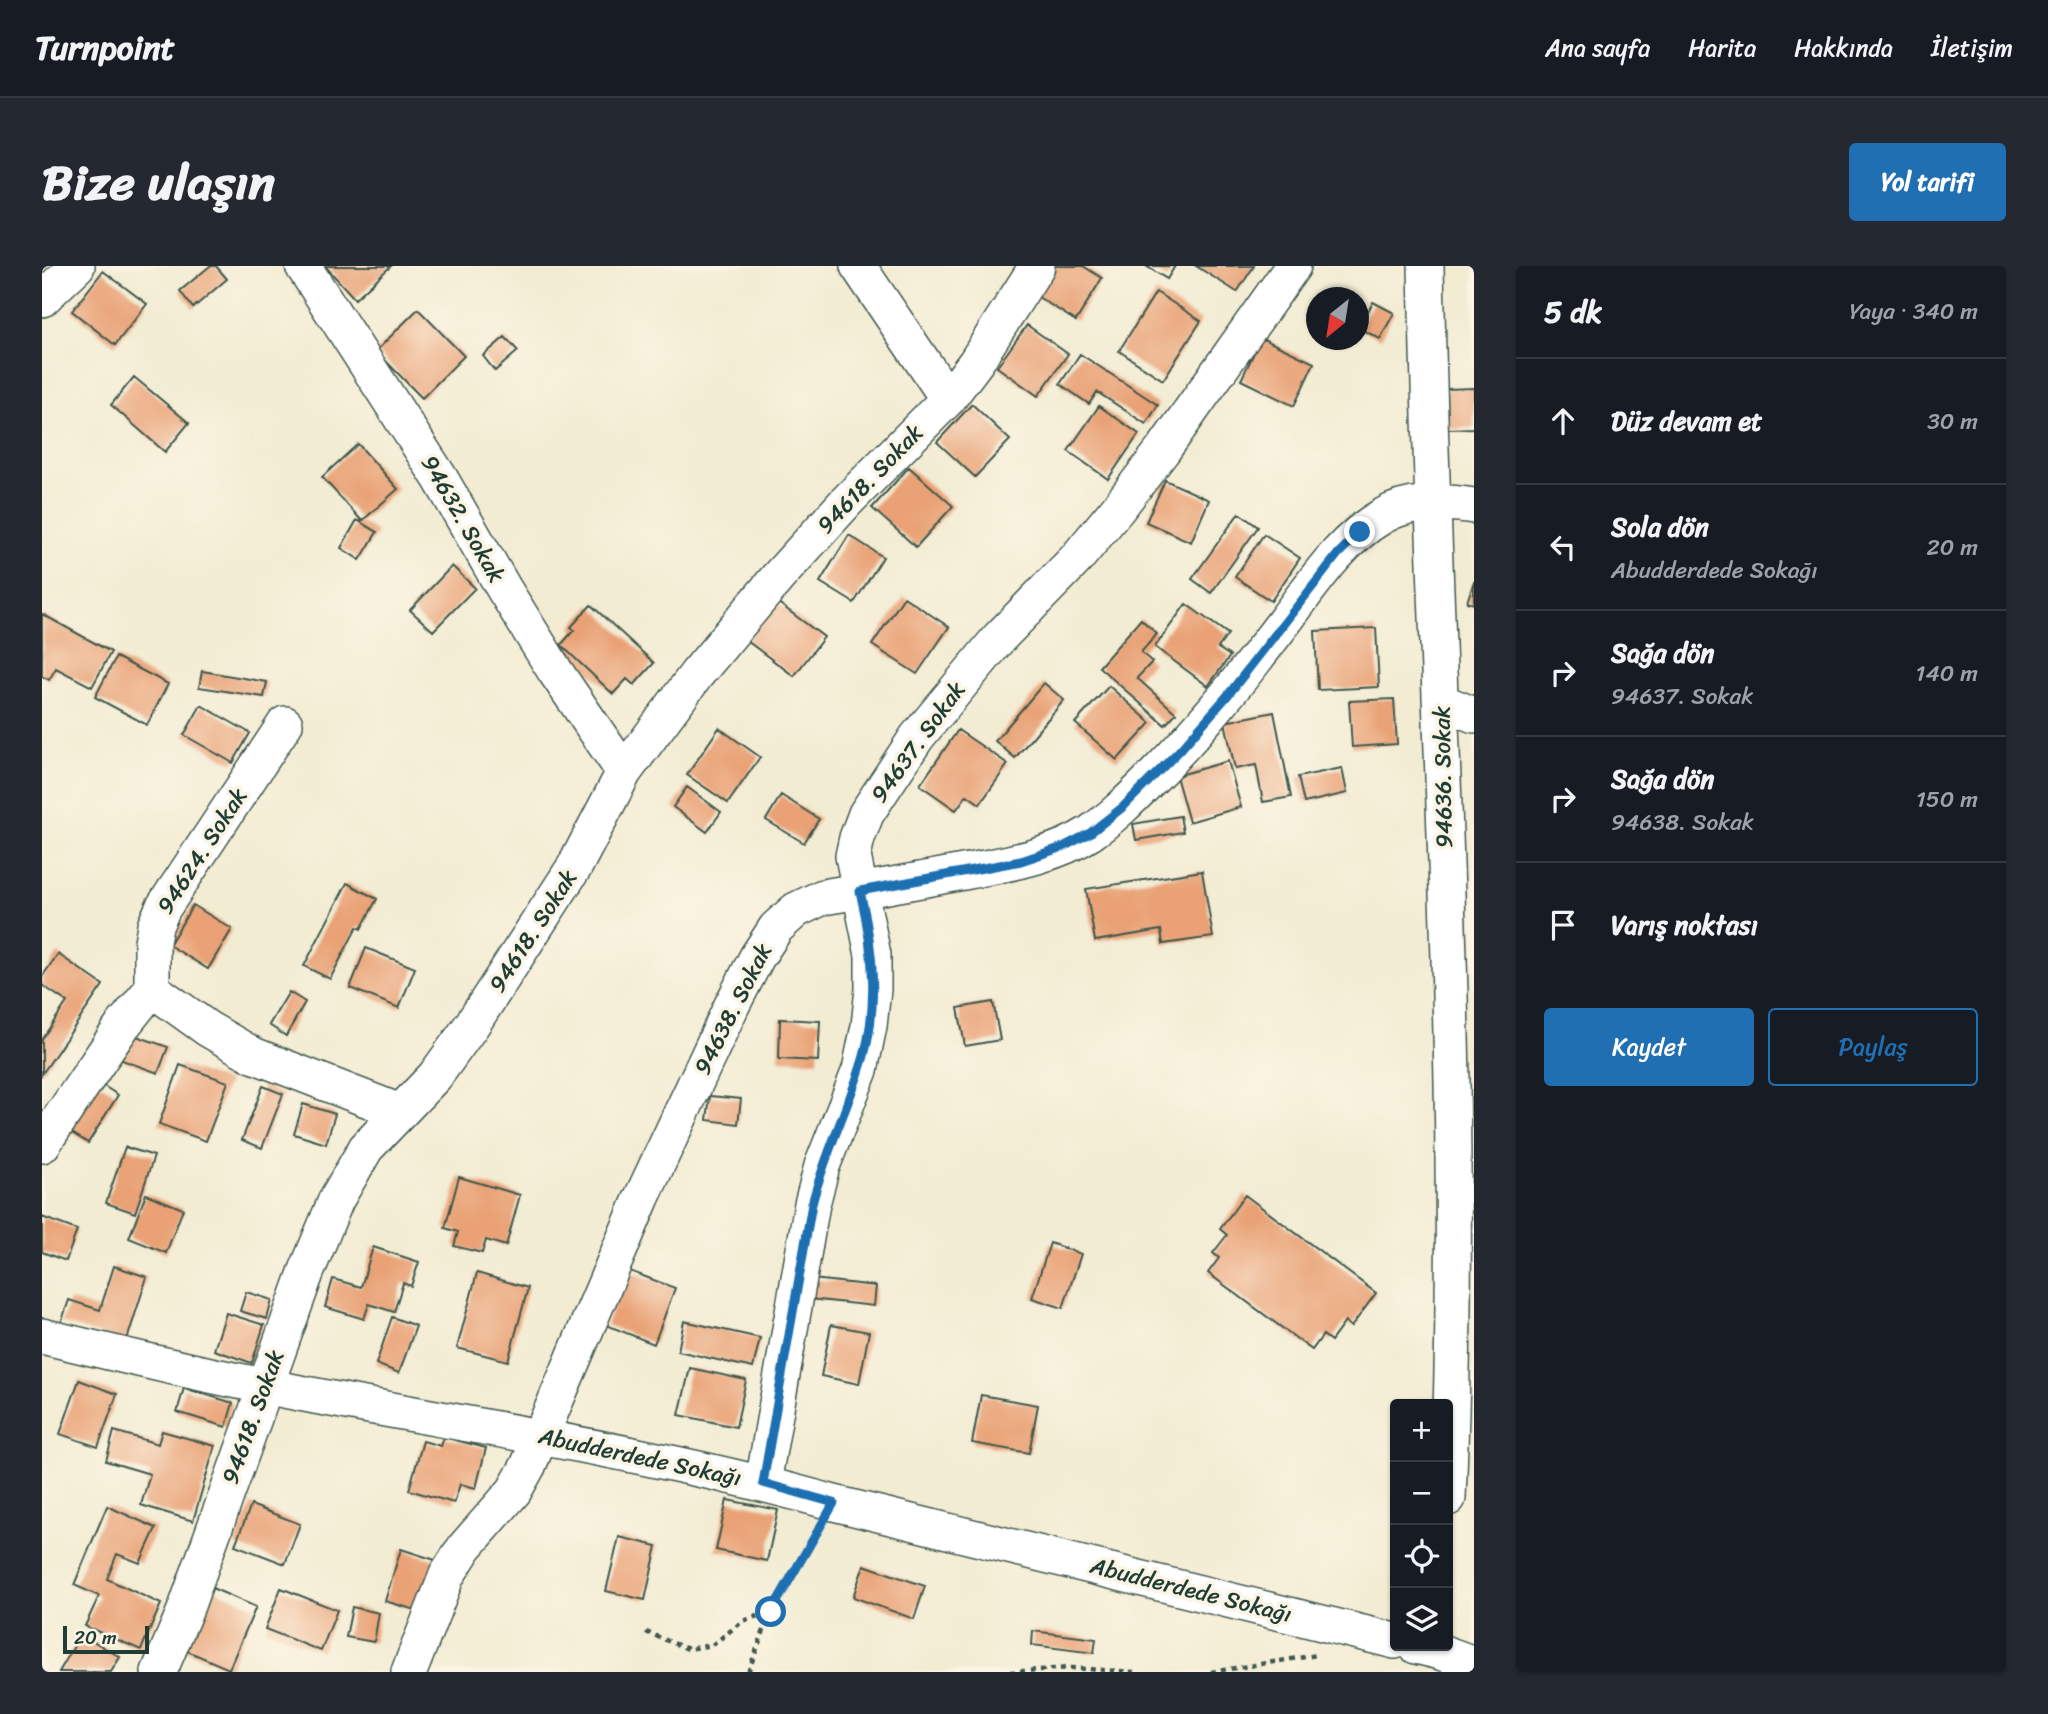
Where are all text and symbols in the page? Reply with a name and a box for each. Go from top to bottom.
text: Turnpoint [35,19,175,77]
text: Ana sayfa [1545,27,1650,69]
text: Harita [1688,27,1756,69]
text: Hakkında [1794,27,1893,69]
text: İletişim [1931,27,2013,69]
text: Bize ulaşın [42,139,275,226]
button: Yol tarifi [1849,143,2006,221]
text: 5 dk [1544,285,1602,339]
north arrow [1306,287,1369,350]
text: Yaya · 340 m [1849,291,1978,332]
text: Düz devam et [1611,398,1762,444]
text: 30 m [1927,401,1978,442]
icon: ahead [1544,402,1582,440]
street label: 94618. Sokak [807,414,933,544]
street label: 94632. Sokak [410,447,516,591]
text: Sola dön [1611,504,1709,550]
route end [1344,516,1375,547]
text: 20 m [1927,527,1978,568]
icon: left [1544,528,1582,566]
text: Abudderdede Sokağı [1611,550,1818,591]
text: Sağa dön [1611,630,1714,676]
text: 140 m [1916,653,1978,694]
icon: right [1544,654,1582,692]
street label: 94637. Sokak [860,672,976,812]
text: 94637. Sokak [1611,676,1753,717]
street label: 94636. Sokak [1421,706,1465,848]
text: Sağa dön [1611,756,1714,802]
street label: 94624. Sokak [146,779,258,923]
text: 150 m [1916,779,1978,820]
icon: right [1544,780,1582,818]
text: 94638. Sokak [1611,802,1754,843]
street label: 94618. Sokak [478,861,588,1001]
text: Varış noktası [1611,902,1758,948]
icon: arrive [1544,906,1582,944]
street label: 94638. Sokak [682,936,784,1082]
button: Kaydet [1544,1008,1754,1086]
button: Paylaş [1768,1008,1978,1086]
street label: 94618. Sokak [210,1344,296,1490]
map controls [1390,1399,1453,1651]
button: + [1390,1399,1453,1462]
street label: Abudderdede Sokağı [534,1415,745,1499]
button: − [1390,1462,1453,1525]
button: locate [1390,1525,1453,1588]
street label: Abudderdede Sokağı [1085,1545,1296,1635]
button: layers [1390,1588,1453,1651]
route start [755,1596,786,1627]
text: 20 m [74,1621,117,1654]
scale bar [63,1623,149,1655]

